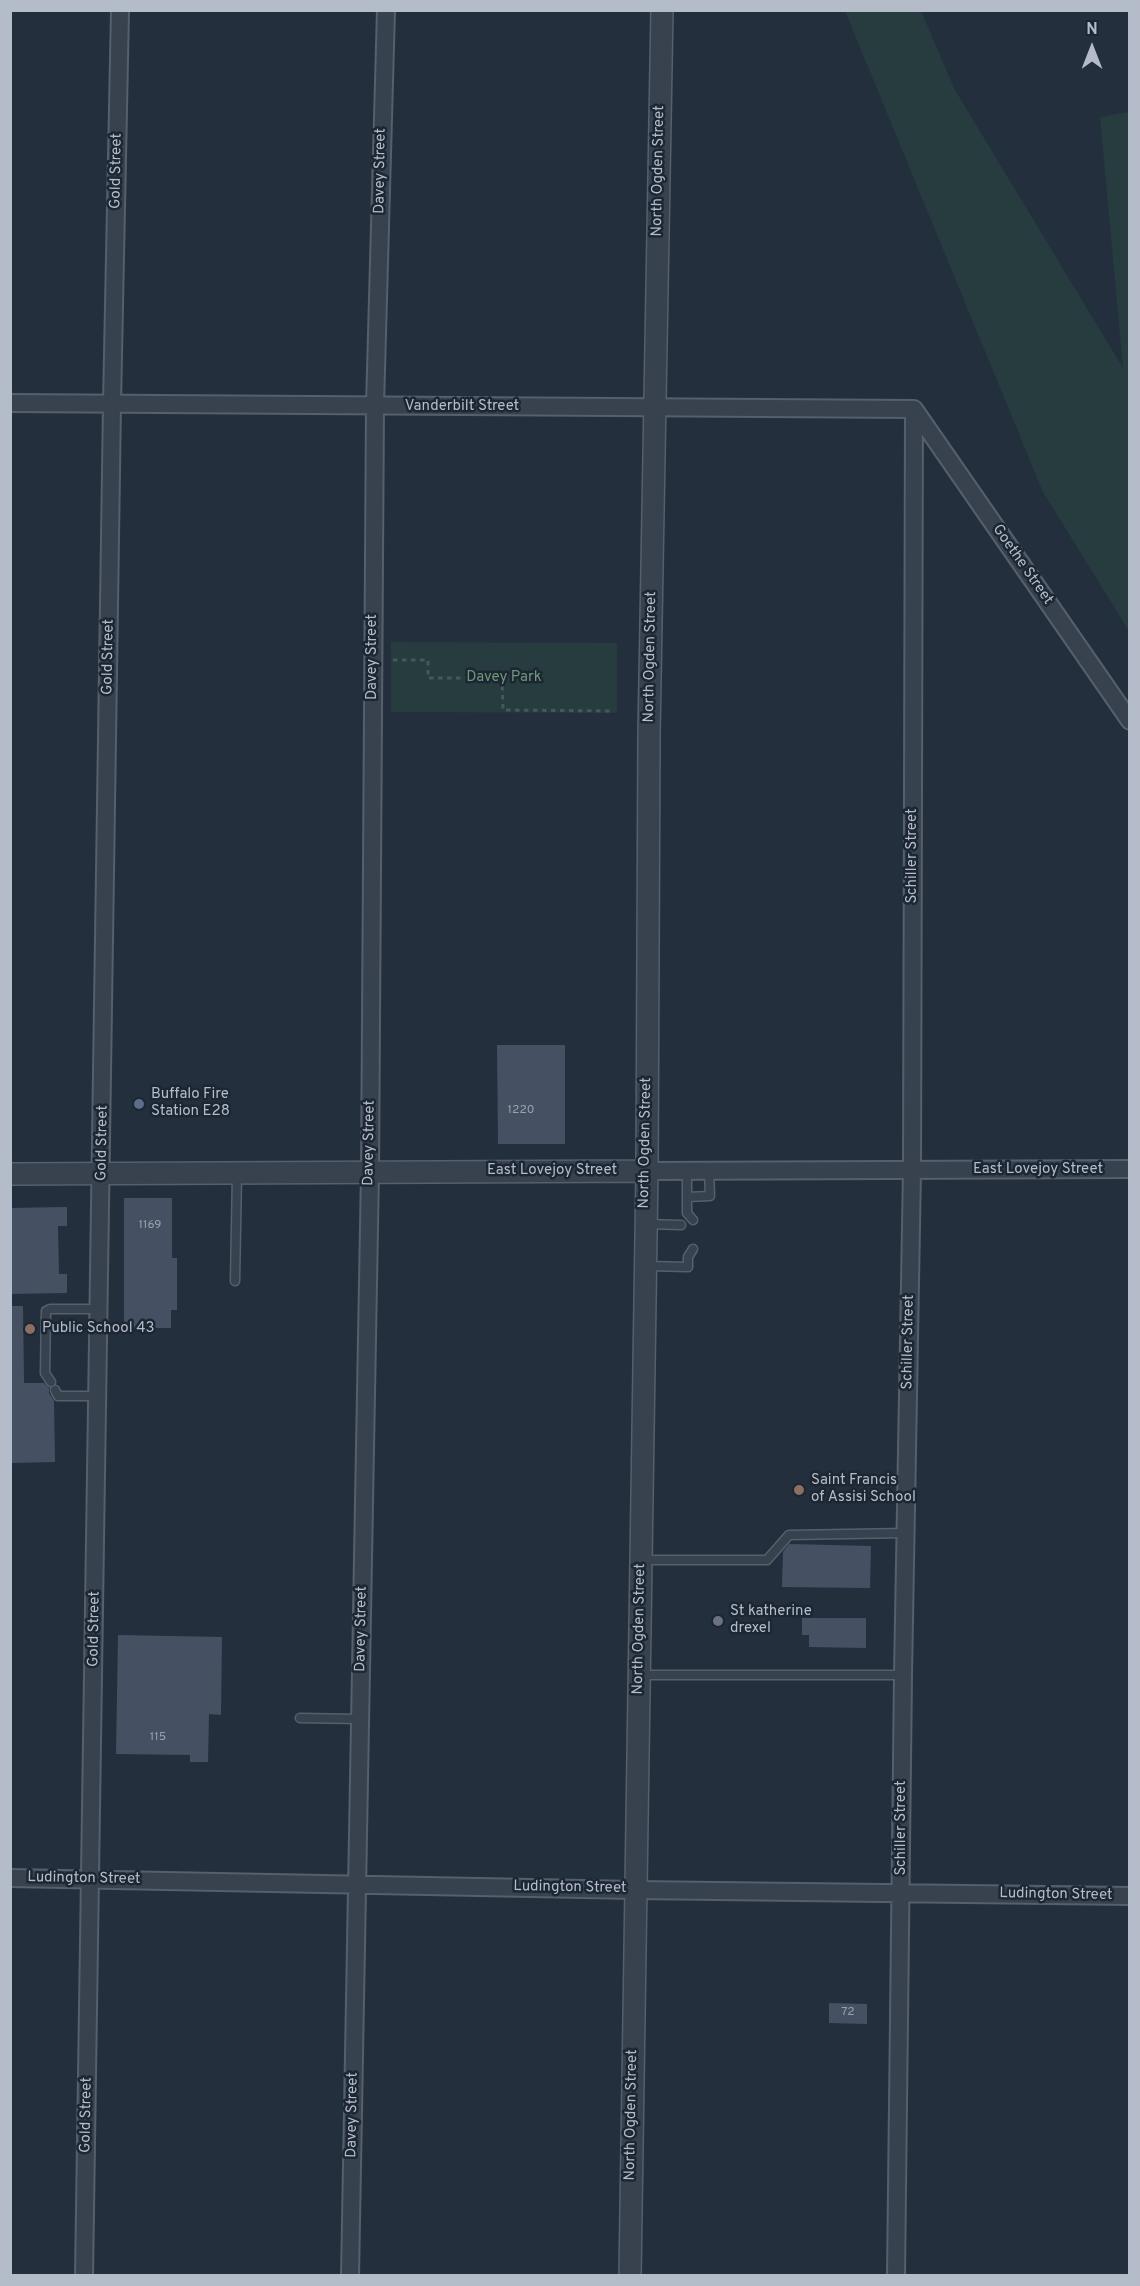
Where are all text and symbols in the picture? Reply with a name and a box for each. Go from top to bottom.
north arrow [1062,18,1122,78]
text: N [1086,20,1098,40]
street label: North Ogden Street [649,105,669,237]
street label: Davey Street [371,128,391,214]
street label: Gold Street [107,133,127,209]
street label: Vanderbilt Street [405,398,519,416]
street label: Goethe Street [988,521,1056,609]
street label: North Ogden Street [641,591,661,723]
street label: Davey Street [364,614,382,700]
street label: Gold Street [99,619,119,695]
park label: Davey Park [466,669,542,687]
street label: Schiller Street [904,808,922,904]
street label: North Ogden Street [636,1077,656,1209]
place label: Buffalo Fire Station E28 [151,1086,230,1121]
marker: Buffalo Fire Station E28 [132,1097,146,1111]
street label: Davey Street [360,1100,380,1186]
house number: 1220 [508,1104,534,1118]
street label: Gold Street [93,1105,113,1181]
street label: East Lovejoy Street [973,1161,1103,1179]
street label: East Lovejoy Street [487,1162,617,1180]
house number: 1169 [139,1219,161,1233]
street label: Schiller Street [899,1294,919,1390]
place label: Public School 43 [42,1320,155,1338]
marker: Public School 43 [23,1322,37,1336]
place label: Saint Francis of Assisi School [811,1472,916,1507]
marker: Saint Francis of Assisi School [792,1483,806,1497]
street label: North Ogden Street [630,1563,650,1695]
street label: Davey Street [352,1586,372,1672]
street label: Gold Street [85,1591,105,1667]
place label: St katherine drexel [730,1603,812,1638]
marker: St katherine drexel [711,1614,725,1628]
house number: 115 [150,1731,166,1745]
street label: Schiller Street [893,1780,911,1876]
street label: Ludington Street [27,1869,141,1889]
street label: Ludington Street [513,1878,627,1898]
street label: Ludington Street [999,1885,1113,1905]
house number: 72 [841,2006,855,2020]
street label: North Ogden Street [622,2049,642,2181]
street label: Davey Street [343,2072,363,2158]
street label: Gold Street [77,2077,97,2153]

